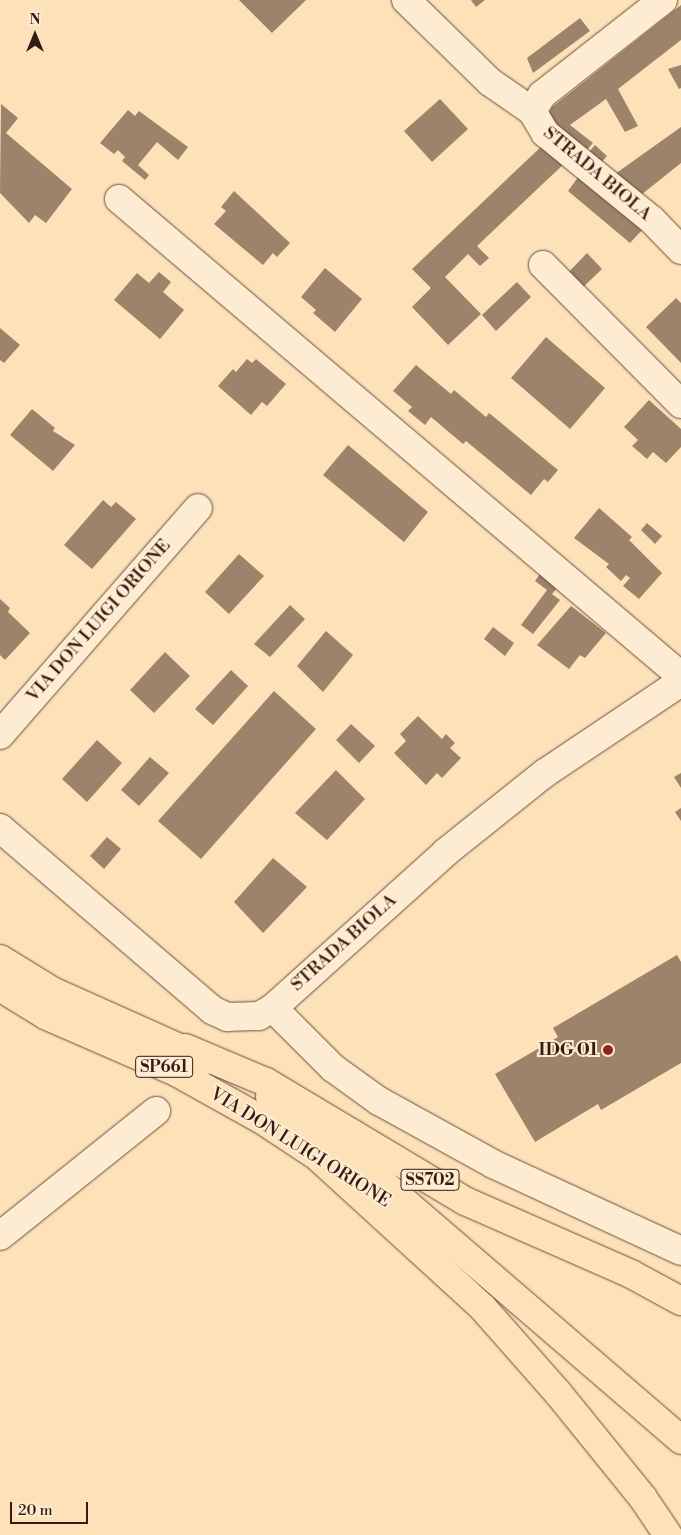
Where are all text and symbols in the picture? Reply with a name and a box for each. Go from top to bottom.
north arrow [10,10,60,60]
text: N [29,11,41,29]
street label: STRADA BIOLA [538,122,656,226]
street label: VIA DON LUIGI ORIONE [22,535,176,707]
street label: STRADA BIOLA [287,890,401,996]
place label: IDG 01 [538,1039,598,1061]
marker: IDG 01 [602,1044,614,1056]
road number: SP661 [134,1054,194,1080]
street label: VIA DON LUIGI ORIONE [206,1084,394,1212]
road number: SS702 [400,1166,460,1194]
scale bar [12,1492,90,1524]
text: 20 m [18,1501,53,1520]

